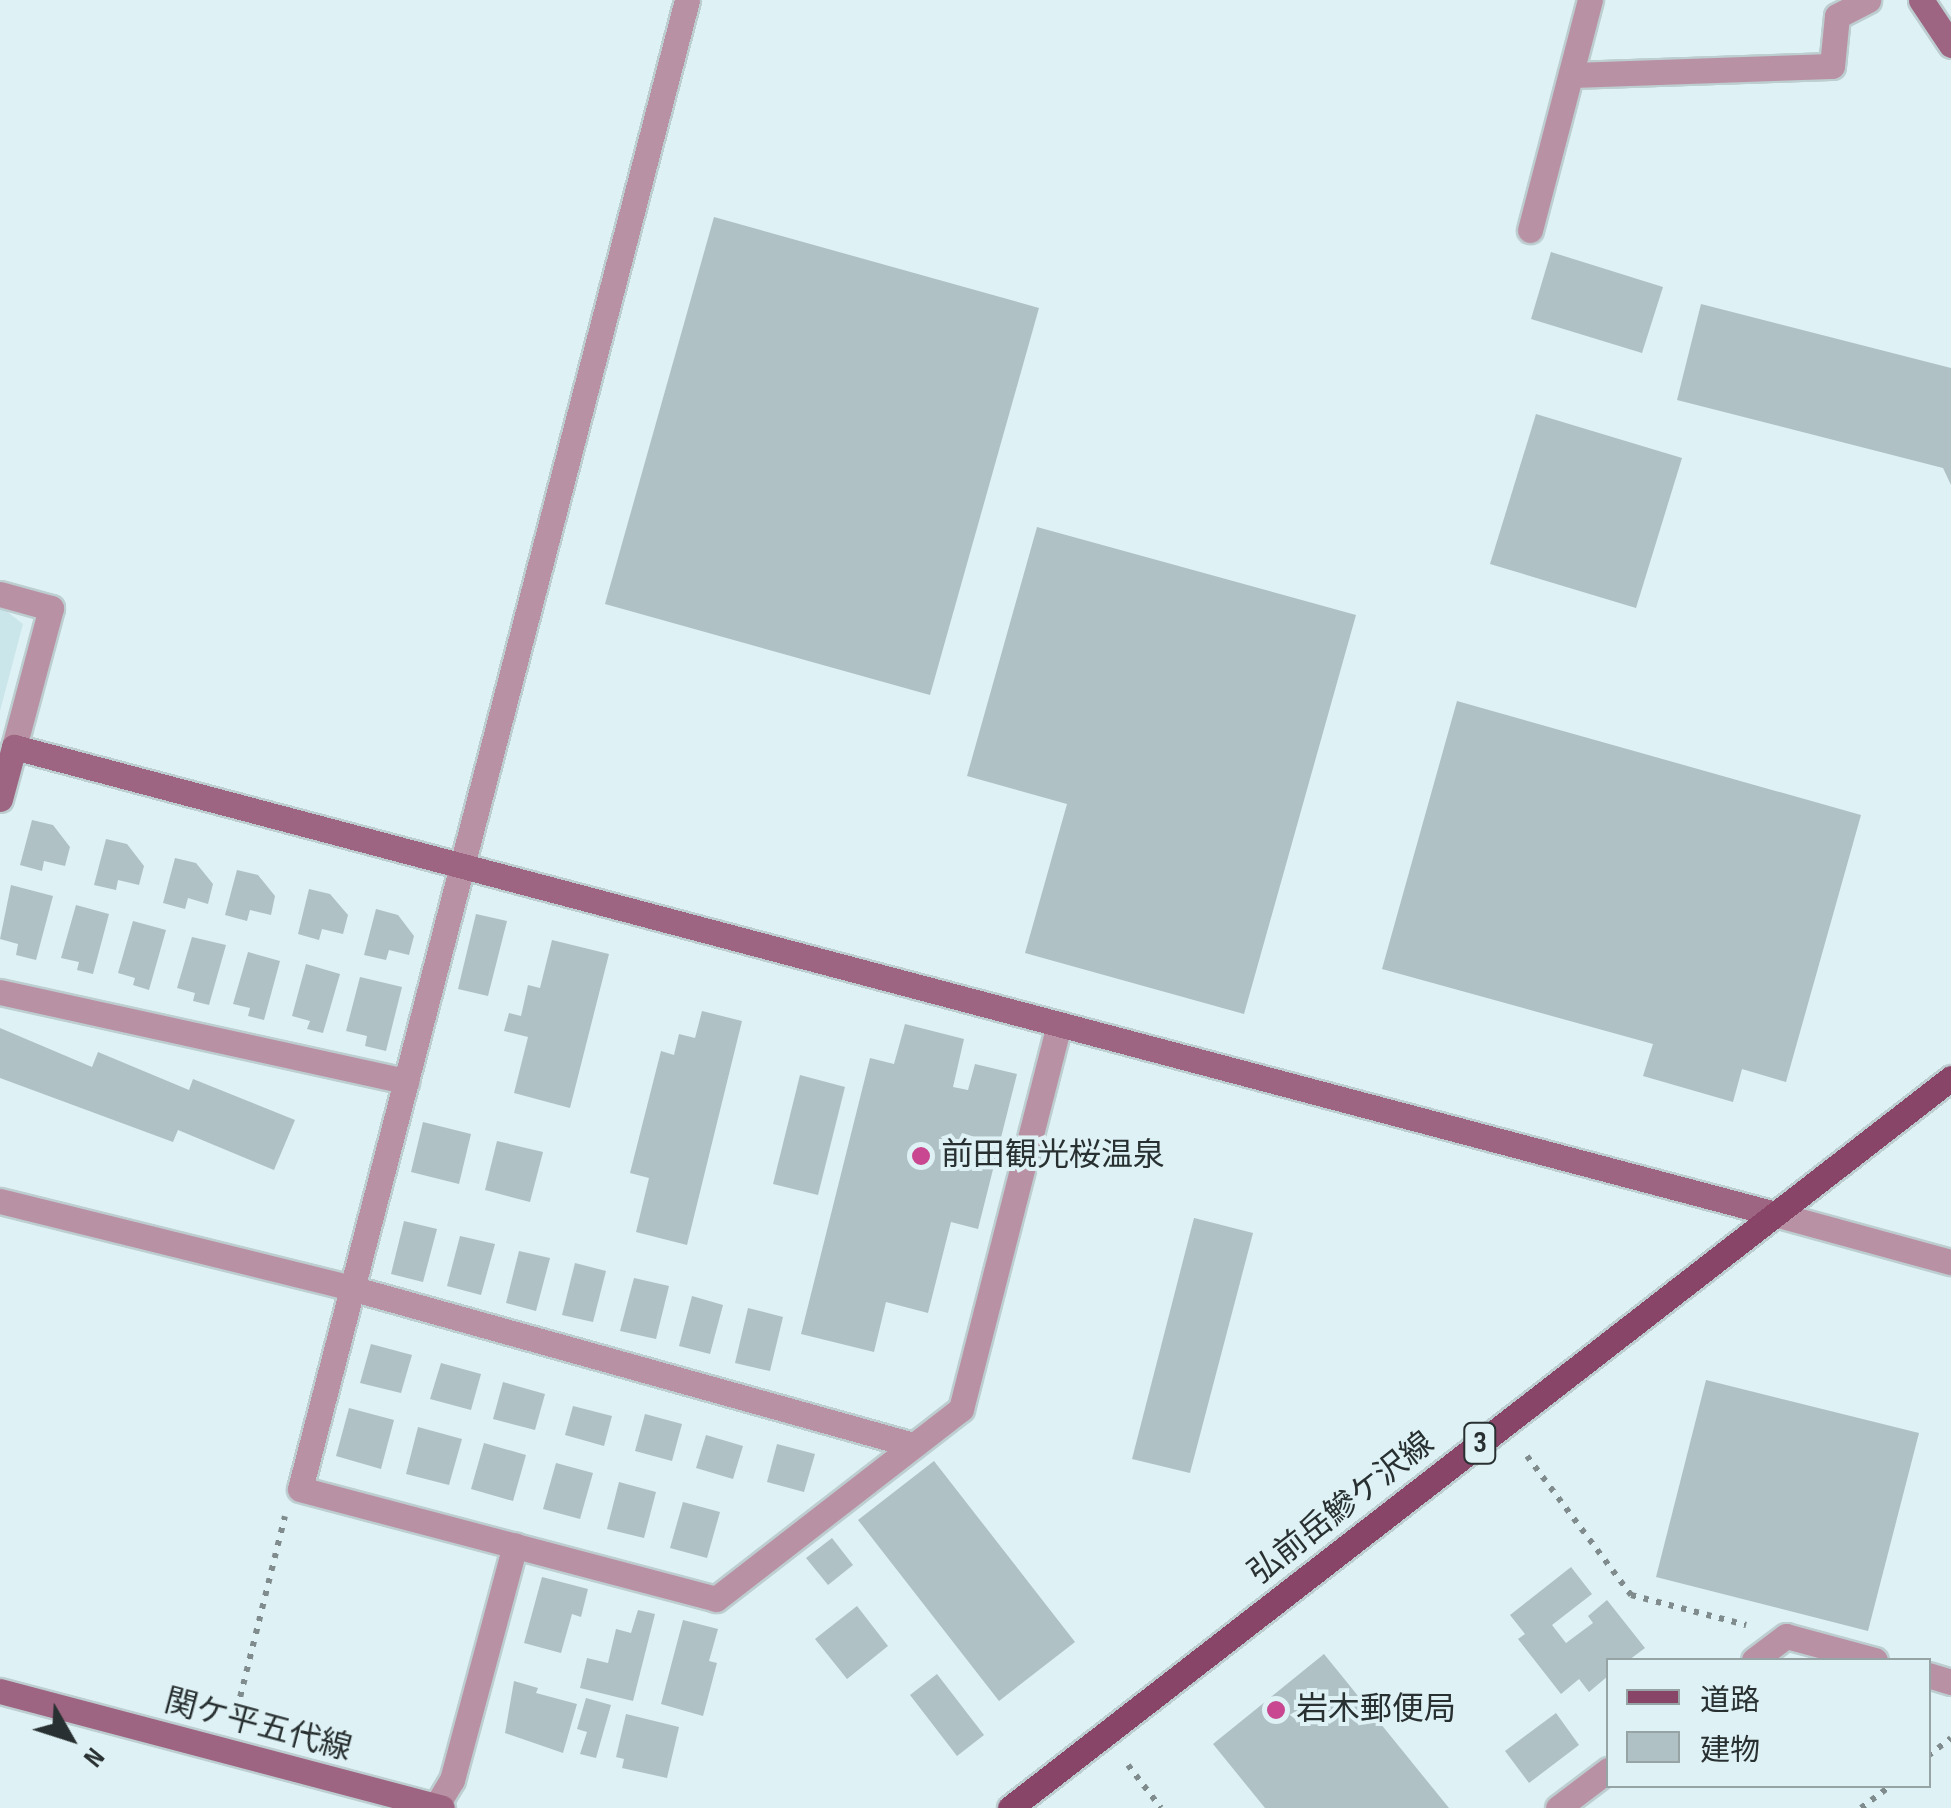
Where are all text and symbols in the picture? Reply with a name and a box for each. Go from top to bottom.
place label: 前田観光桜温泉 [941,1137,1165,1175]
marker: 前田観光桜温泉 [910,1145,932,1167]
road number: 3 [1462,1418,1498,1468]
street label: 弘前岳鰺ケ沢線 [1242,1425,1442,1593]
legend [1606,1658,1931,1788]
street label: 関ケ平五代線 [160,1683,356,1769]
text: 道路 [1700,1683,1760,1719]
north arrow [20,1688,120,1788]
place label: 岩木郵便局 [1296,1691,1456,1729]
marker: 岩木郵便局 [1265,1699,1287,1721]
text: 建物 [1700,1733,1760,1769]
text: N [76,1741,111,1773]

